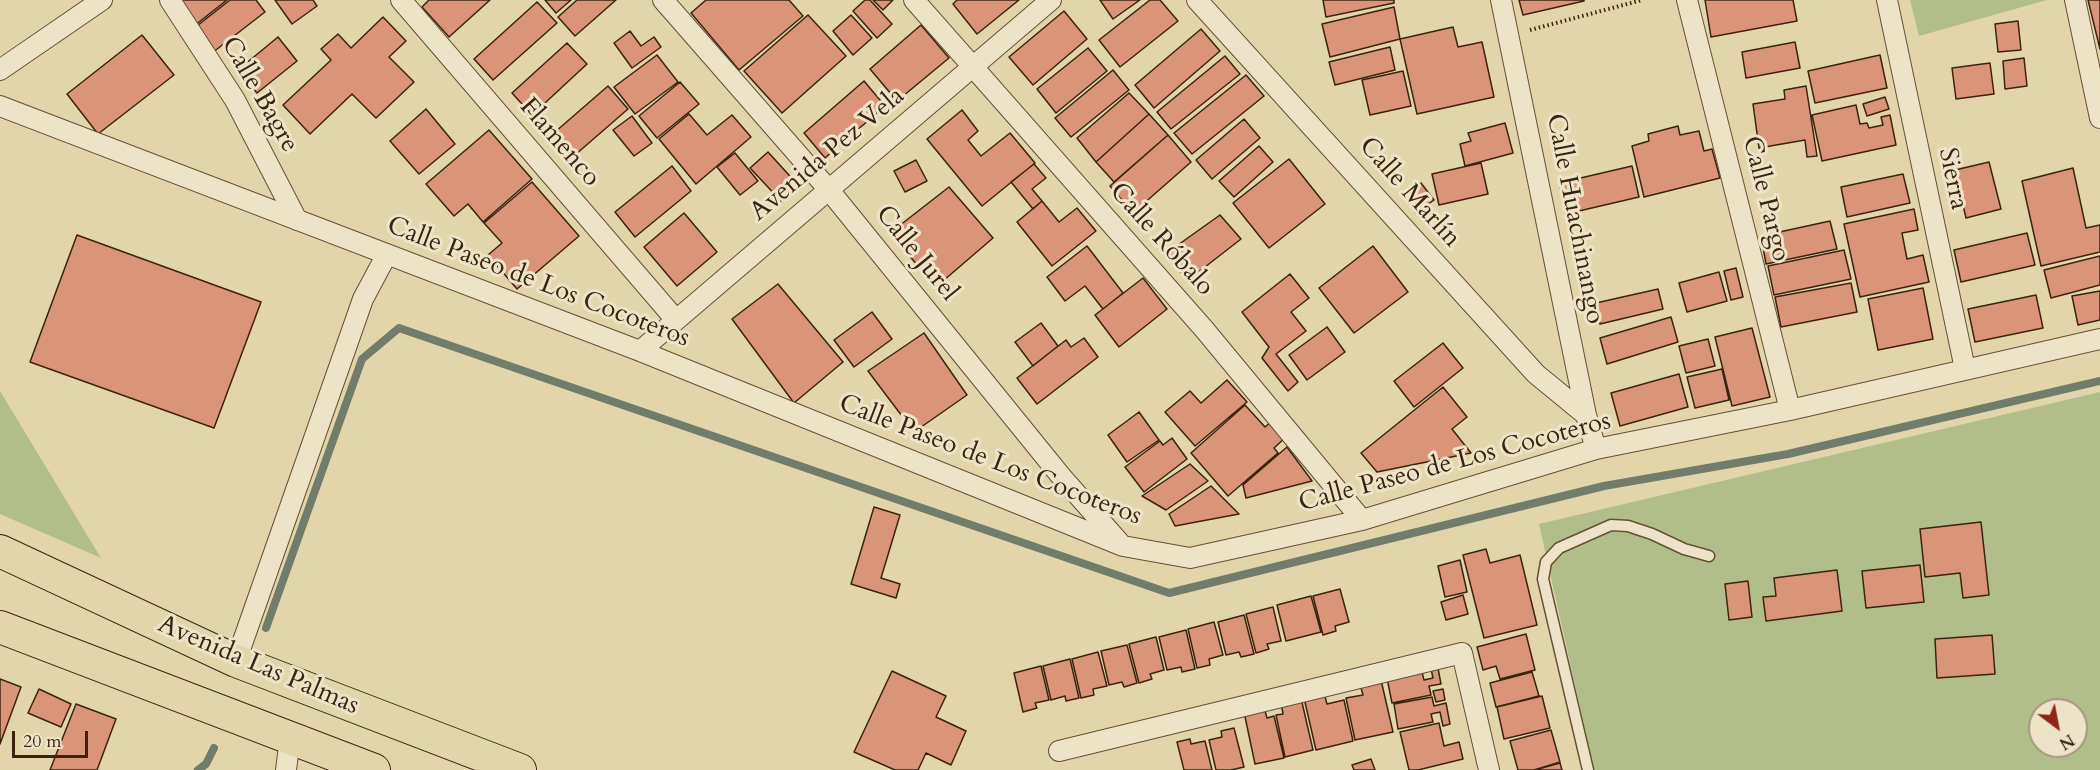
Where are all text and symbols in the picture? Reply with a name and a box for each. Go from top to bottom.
street label: Calle Bagre [214,32,304,158]
street label: Avenida Pez Vela [744,81,912,229]
street label: Flamenco [512,92,606,194]
street label: Calle Huachinango [1538,111,1610,327]
street label: Calle Marlín [1352,132,1466,254]
street label: Calle Pargo [1734,133,1796,265]
street label: Sierra [1930,145,1974,213]
street label: Calle Róbalo [1102,177,1220,303]
street label: Calle Jurel [868,200,964,308]
street label: Calle Paseo de Los Cocoteros [382,211,694,355]
street label: Calle Paseo de Los Cocoteros [834,389,1146,533]
street label: Calle Paseo de Los Cocoteros [1296,406,1614,520]
street label: Avenida Las Palmas [153,610,363,722]
north arrow [2028,698,2088,758]
scale bar [15,719,92,757]
text: 20 m [23,729,62,754]
text: N [2055,729,2078,755]

